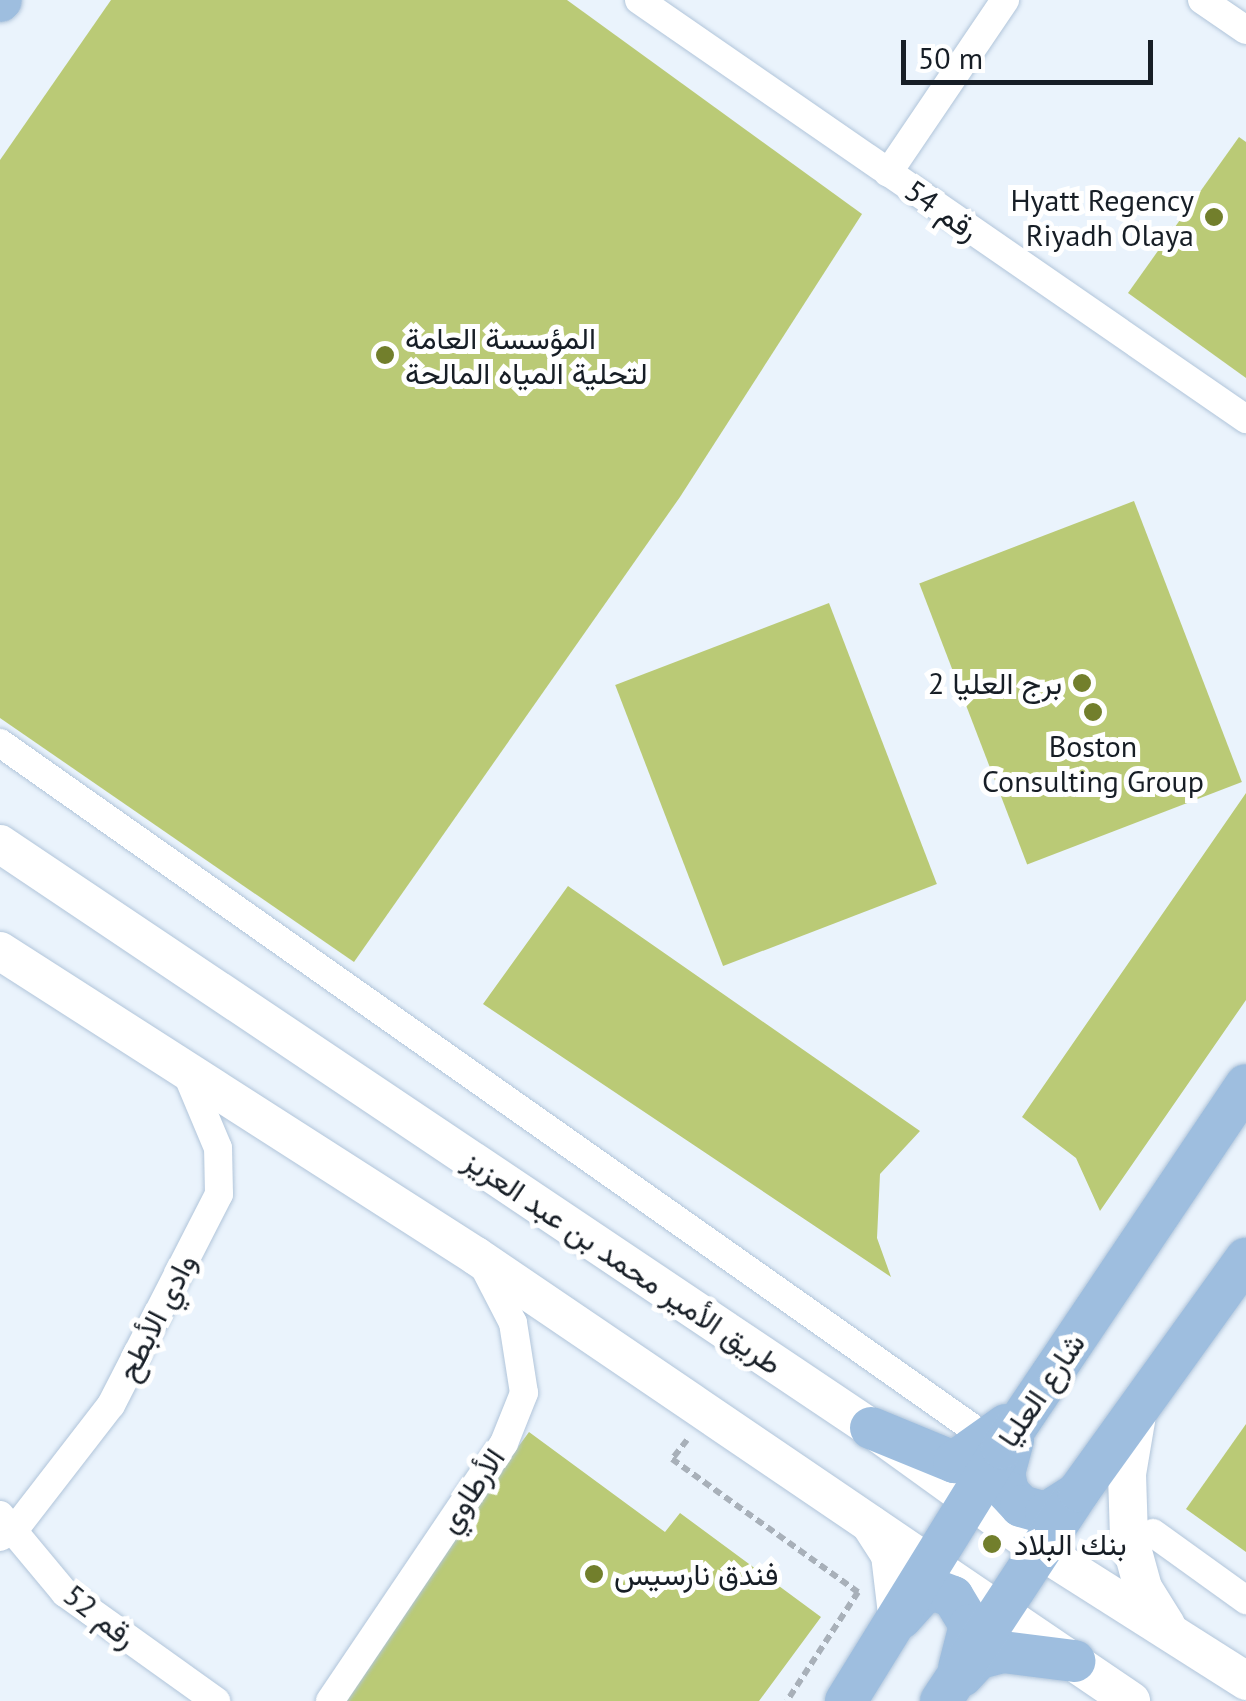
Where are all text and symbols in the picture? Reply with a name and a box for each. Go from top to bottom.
scale bar [906,20,1158,82]
text: 50 m [918,38,983,77]
street label: رقم 54 [898,172,986,248]
place label: Hyatt Regency Riyadh Olaya [1010,182,1194,252]
marker: Hyatt Regency Riyadh Olaya [1203,206,1225,228]
place label: المؤسسة العامة لتحلية المياه المالحة [405,320,648,390]
marker: المؤسسة العامة لتحلية المياه المالحة [374,344,396,366]
place label: برج العليا 2 [928,665,1062,701]
marker: برج العليا 2 [1071,672,1093,694]
marker: Boston Consulting Group [1082,701,1104,723]
place label: Boston Consulting Group [982,728,1204,798]
street label: طريق الأمير محمد بن عبد العزيز [457,1142,789,1382]
street label: وادي الأبطح [109,1248,203,1386]
street label: شارع العليا [990,1326,1092,1454]
street label: الأرطاوي [430,1441,512,1539]
place label: بنك البلاد [1014,1526,1127,1562]
marker: بنك البلاد [979,1531,1005,1557]
place label: فندق نارسيس [614,1556,779,1592]
marker: فندق نارسيس [583,1563,605,1585]
street label: رقم 52 [57,1577,143,1655]

